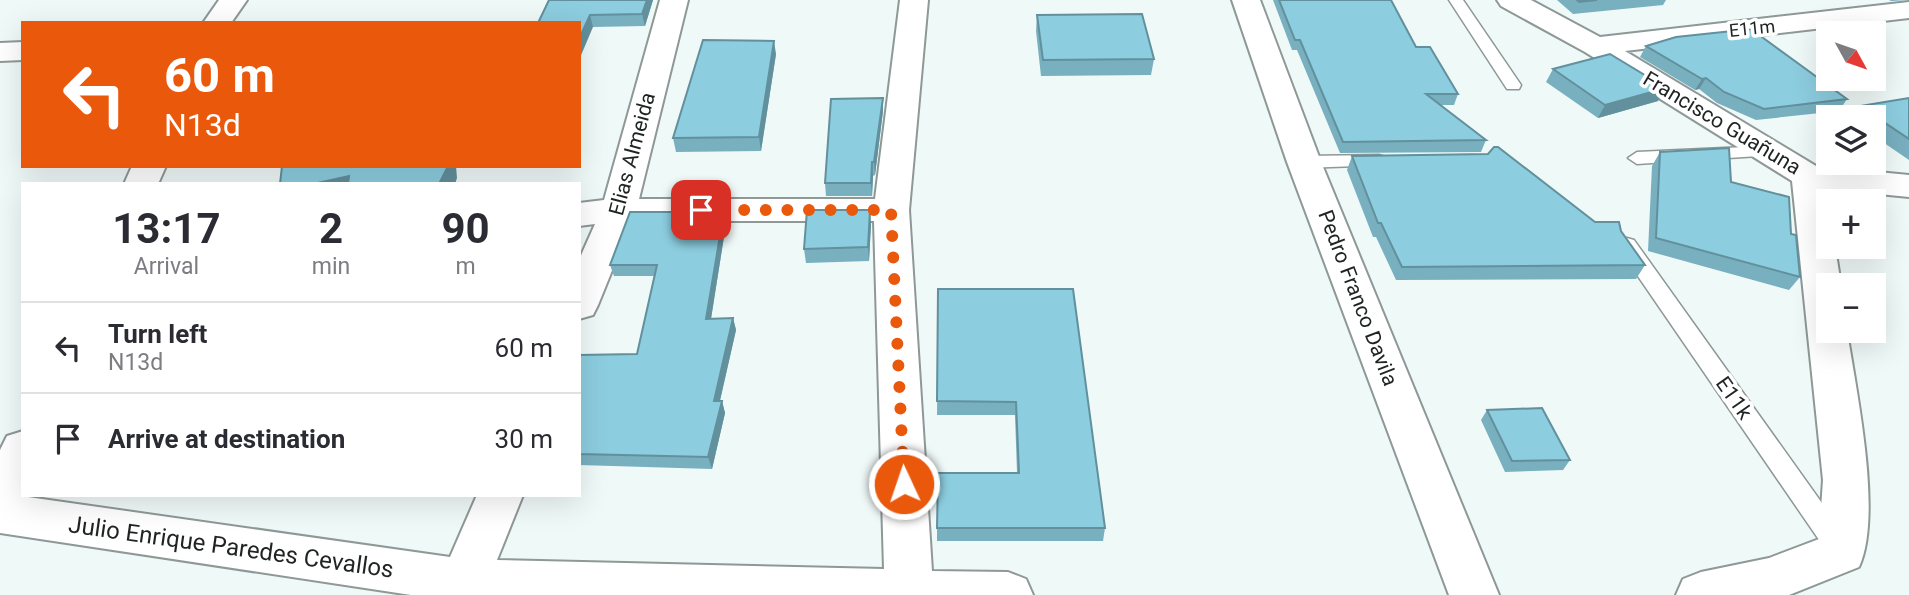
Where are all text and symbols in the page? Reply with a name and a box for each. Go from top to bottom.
street label: E11m [1728,15,1776,41]
north arrow [1816,21,1886,91]
map controls [1816,21,1886,343]
text: 60 m [164,47,275,104]
icon: left [49,49,140,140]
street label: Francisco Guañuna [1639,66,1805,180]
street label: Elias Almeida [604,90,660,218]
button: layers [1816,105,1886,175]
text: N13d [164,106,241,144]
pin [671,180,731,240]
button: + [1816,189,1886,259]
icon: arrive [682,191,720,229]
text: 13:17 [112,204,221,253]
text: 2 [319,204,343,253]
text: 90 [442,204,490,253]
street label: Pedro Franco Davila [1313,207,1403,389]
text: Arrival [134,253,199,280]
text: min [312,253,350,280]
text: m [456,253,476,280]
button: − [1816,273,1886,343]
text: Turn left [108,319,207,349]
icon: left [49,329,87,367]
text: 60 m [495,333,553,363]
text: N13d [108,349,163,376]
street label: E11k [1711,372,1757,424]
icon: arrive [49,420,87,458]
text: Arrive at destination [108,424,345,454]
text: 30 m [495,424,553,454]
position arrow [867,447,941,521]
street label: Julio Enrique Paredes Cevallos [67,510,395,584]

